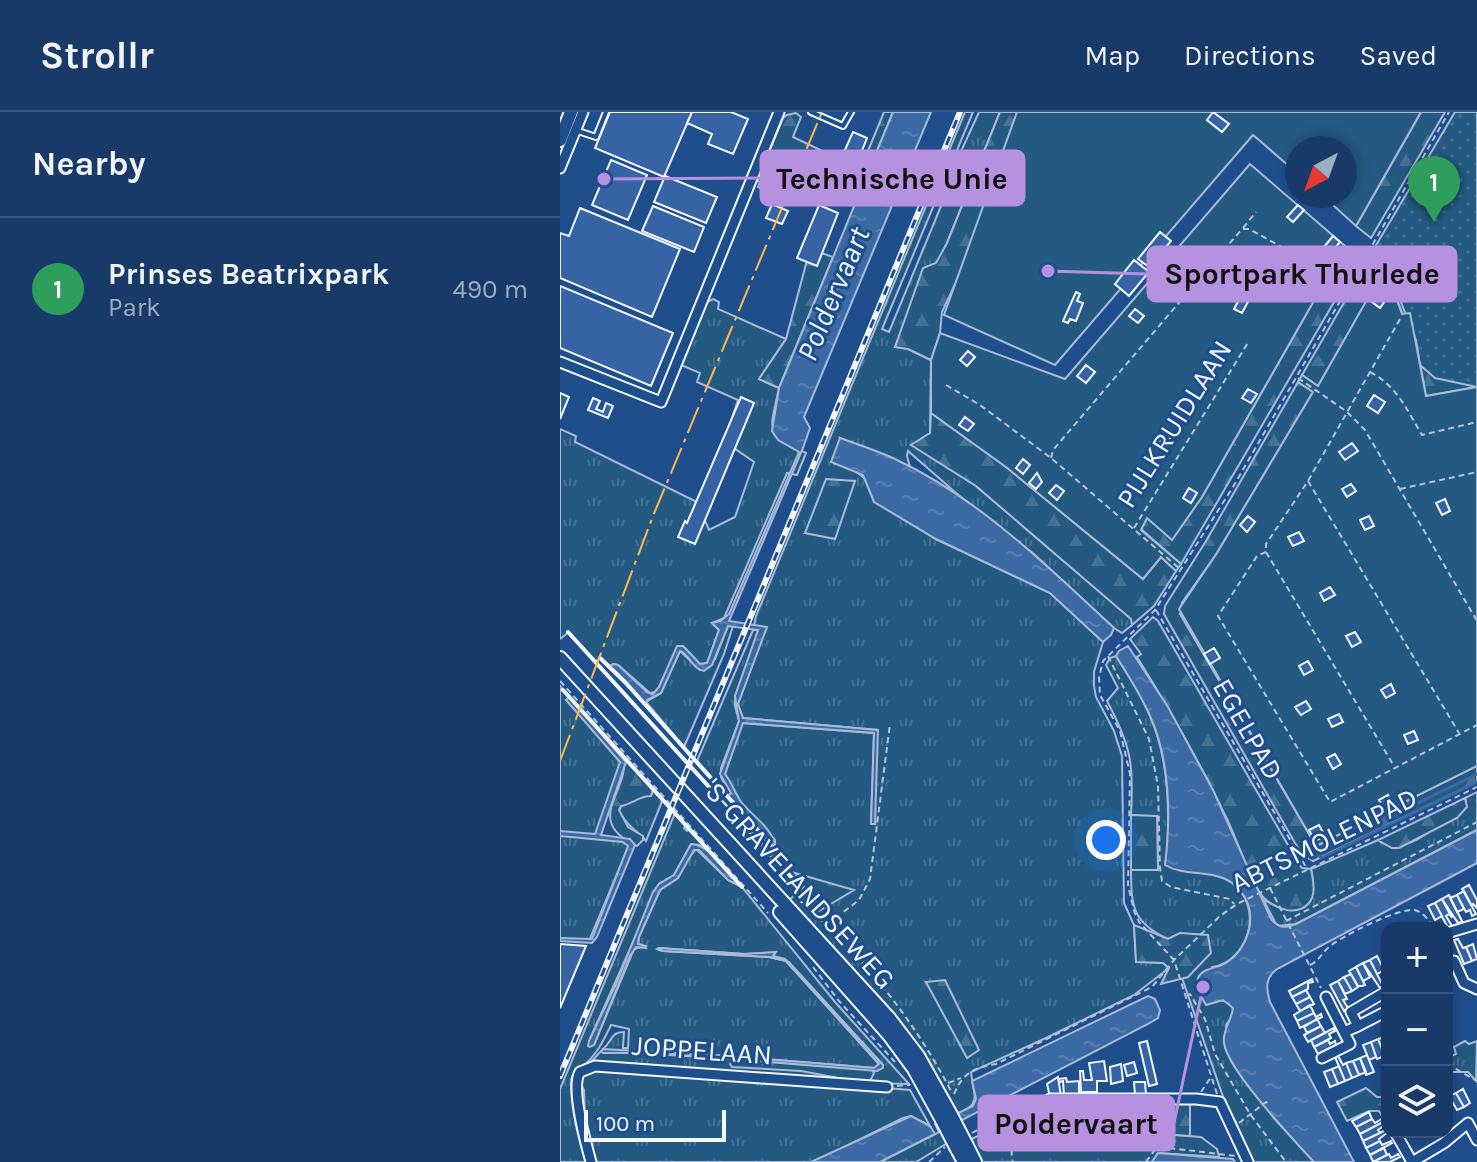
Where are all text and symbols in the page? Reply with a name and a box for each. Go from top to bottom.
text: Strollr [40,33,154,78]
text: Map [1085,39,1140,72]
text: Directions [1184,39,1316,72]
text: Saved [1360,39,1437,72]
north arrow [1285,136,1357,208]
text: Nearby [32,144,146,184]
callout: Technische Unie [761,151,1024,205]
pin: 1 [1408,156,1460,222]
text: Technische Unie [776,161,1008,197]
water label: Poldervaart [789,221,878,366]
callout: Sportpark Thurlede [1148,247,1456,301]
text: Prinses Beatrixpark [108,256,389,292]
text: Sportpark Thurlede [1164,256,1440,292]
text: 1 [53,274,63,305]
text: 490 m [452,274,528,305]
text: Park [108,292,161,323]
street label: PIJLKRUIDLAAN [1109,334,1239,514]
street label: EGELPAD [1206,672,1290,786]
street label: 'S-GRAVELANDSEWEG [696,772,902,996]
street label: ABTSMOLENPAD [1225,781,1423,899]
your location [1086,820,1126,860]
map controls [1381,922,1453,1138]
button: + [1381,922,1453,994]
button: − [1381,994,1453,1066]
street label: JOPPELAAN [631,1029,773,1071]
button: layers [1381,1066,1453,1138]
callout: Poldervaart [979,1096,1174,1150]
scale bar [584,1106,726,1142]
text: Poldervaart [994,1106,1158,1142]
text: 100 m [596,1111,655,1137]

